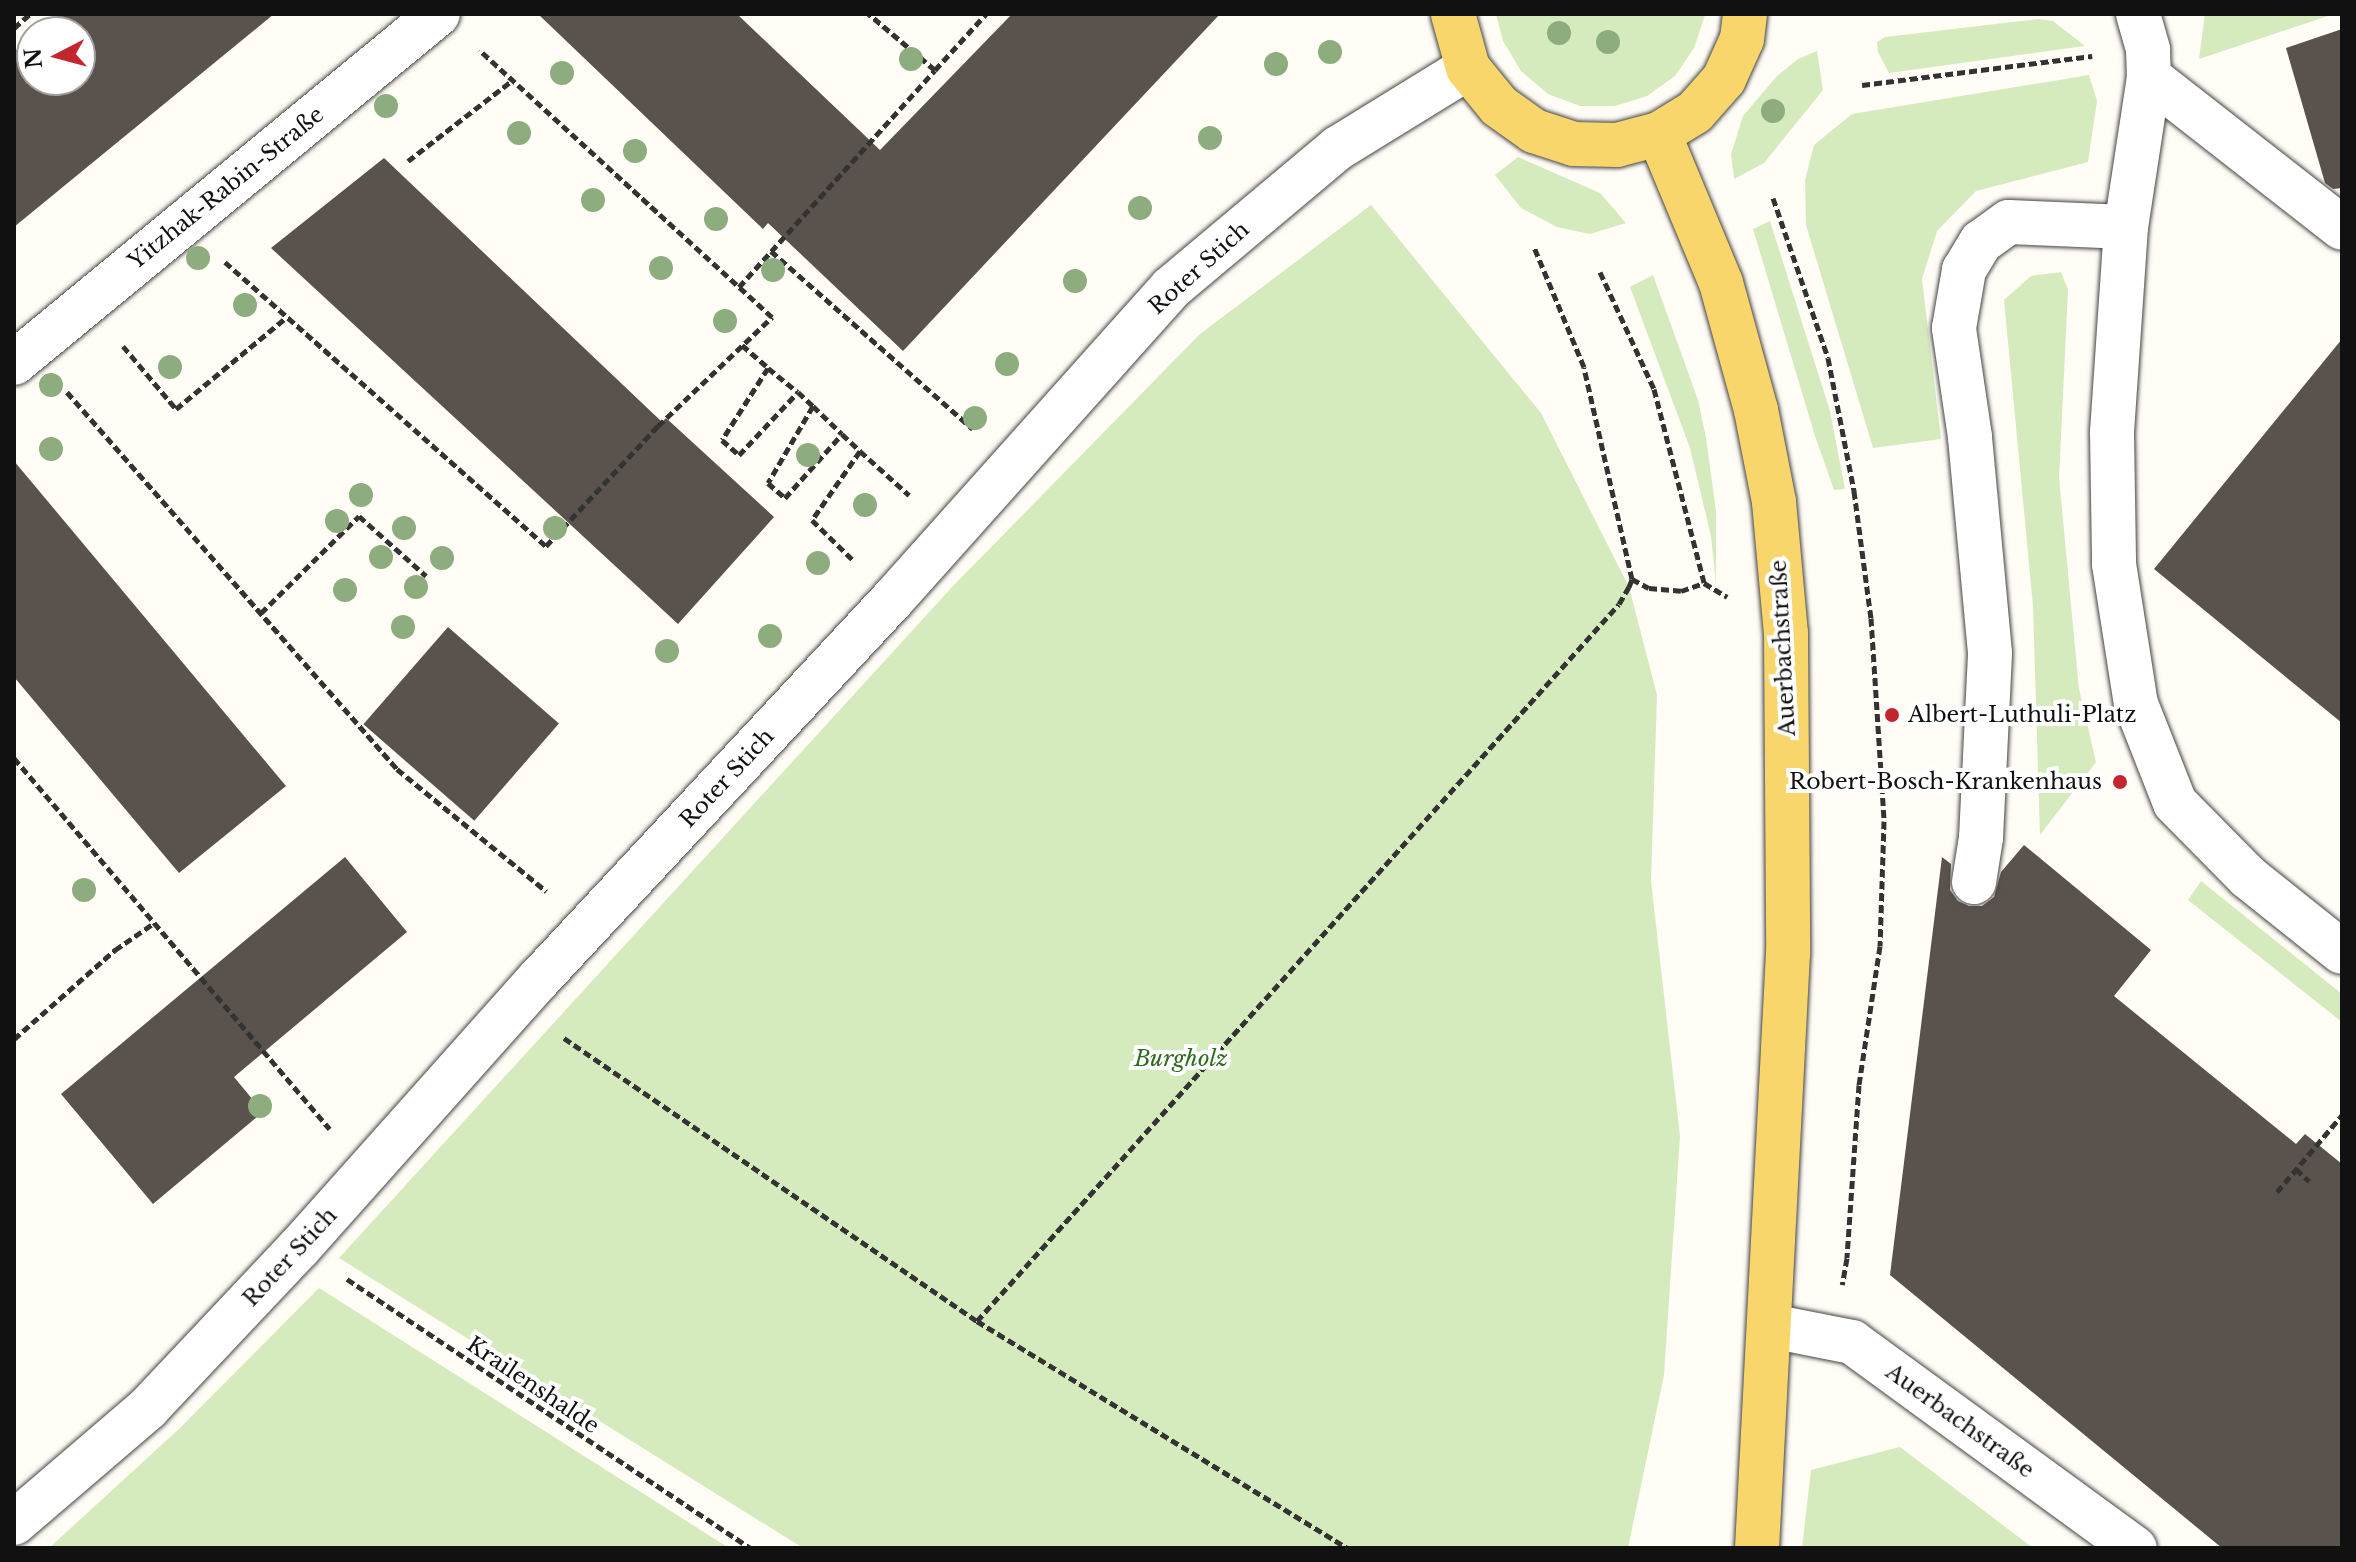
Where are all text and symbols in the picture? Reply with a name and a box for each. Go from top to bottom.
north arrow [16,16,96,96]
text: N [19,47,48,70]
street label: Yitzhak-Rabin-Straße [123,101,329,275]
street label: Roter Stich [1143,216,1255,320]
street label: Auerbachstraße [1765,559,1801,737]
place label: Albert-Luthuli-Platz [1908,702,2136,728]
marker: Albert-Luthuli-Platz [1883,706,1901,724]
street label: Roter Stich [674,723,780,833]
place label: Robert-Bosch-Krankenhaus [1789,769,2102,795]
marker: Robert-Bosch-Krankenhaus [2109,771,2131,793]
park label: Burgholz [1134,1046,1228,1072]
street label: Roter Stich [237,1202,343,1312]
street label: Krailenshalde [462,1331,604,1439]
street label: Auerbachstraße [1881,1358,2039,1484]

